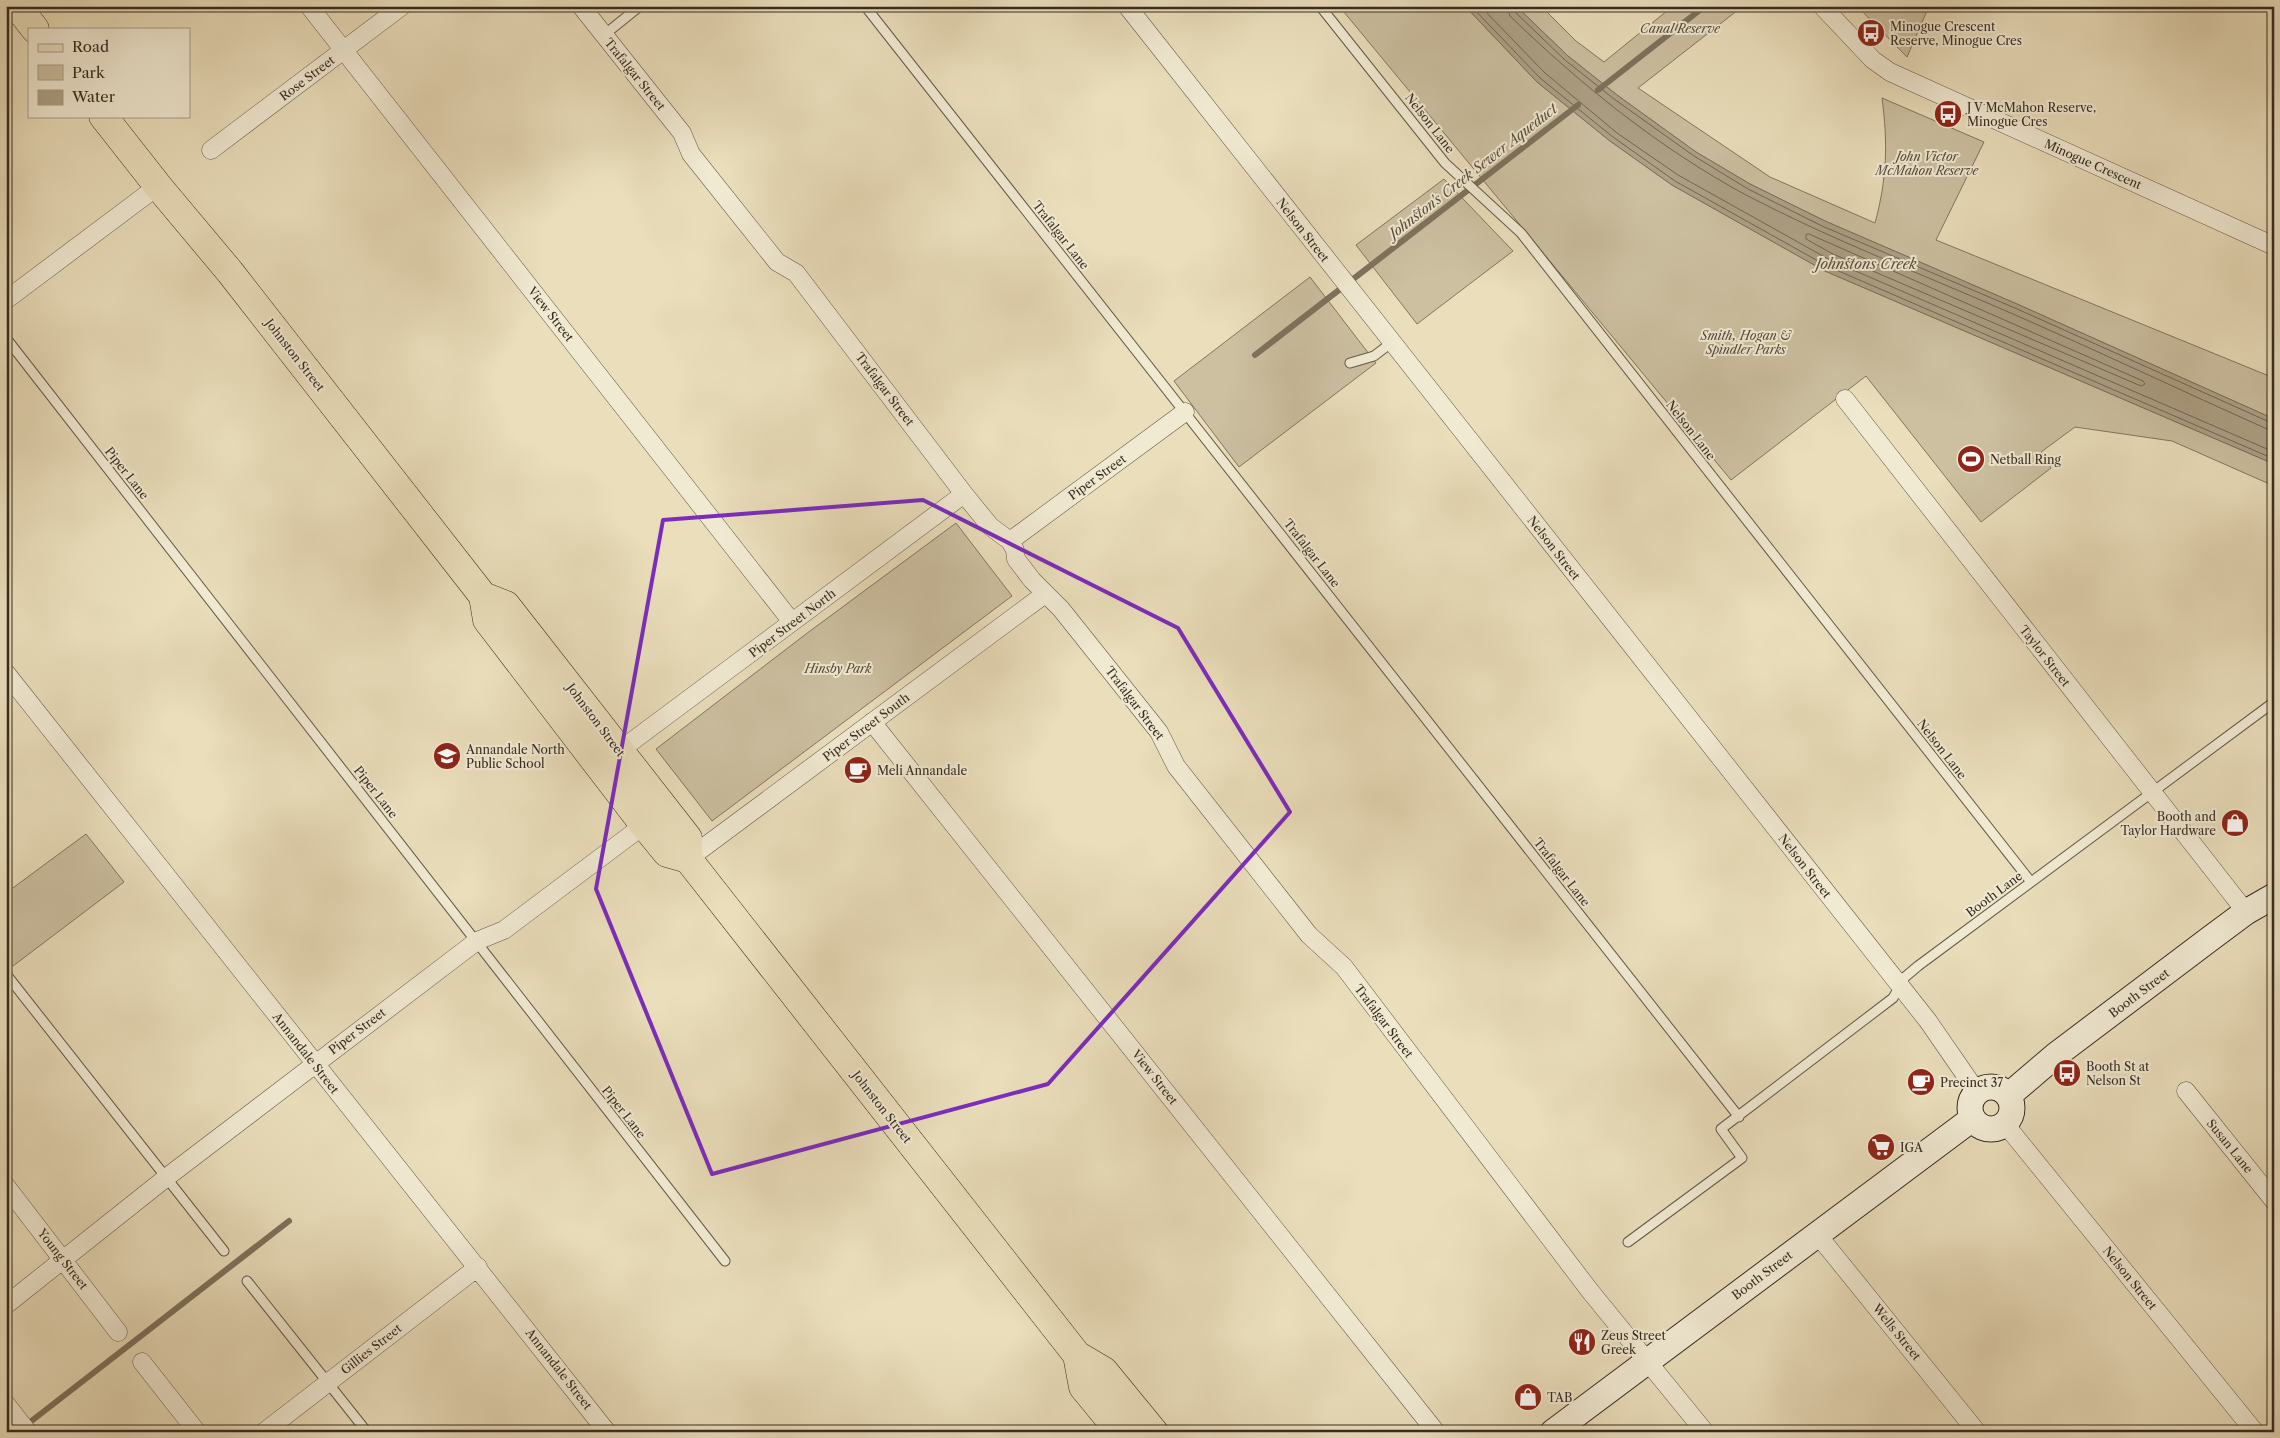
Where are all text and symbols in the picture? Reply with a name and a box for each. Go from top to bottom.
bus stop icon: Minogue Crescent Reserve, Minogue Cres [1856,18,1886,48]
place label: Minogue Crescent Reserve, Minogue Cres [1890,19,2022,48]
park label: Canal Reserve [1640,21,1721,36]
legend [28,28,190,118]
street label: Trafalgar Street [601,35,669,114]
text: Road [72,37,109,56]
street label: Rose Street [276,52,338,104]
text: Park [72,63,106,82]
text: Water [71,87,116,106]
street label: Nelson Lane [1402,90,1458,156]
water label: Johnston's Creek Sewer Aqueduct [1382,99,1562,245]
bus stop icon: J V McMahon Reserve, Minogue Cres [1933,99,1963,129]
place label: J V McMahon Reserve, Minogue Cres [1965,100,2096,129]
street label: Minogue Crescent [2042,136,2145,193]
park label: John Victor McMahon Reserve [1874,149,1980,178]
street label: Nelson Street [1273,195,1333,266]
street label: Trafalgar Lane [1030,198,1093,272]
water label: Johnstons Creek [1811,255,1917,273]
street label: View Street [524,283,578,345]
street label: Johnston Street [261,314,328,395]
park label: Smith, Hogan & Spindler Parks [1700,328,1792,357]
street label: Trafalgar Street [852,349,918,429]
street label: Nelson Lane [1663,397,1719,463]
street label: Piper Lane [102,444,152,502]
sports icon: Netball Ring [1956,444,1986,474]
street label: Piper Street [1065,451,1129,503]
place label: Netball Ring [1990,452,2061,467]
street label: Nelson Street [1524,513,1584,584]
street label: Trafalgar Lane [1281,516,1344,590]
street label: Piper Street North [746,585,839,660]
street label: Taylor Street [2016,622,2074,690]
park label: Hinsby Park [803,661,872,676]
street label: Trafalgar Street [1102,663,1168,743]
street label: Johnston Street [562,679,629,760]
street label: Piper Street South [820,689,913,764]
street label: Nelson Lane [1914,716,1970,782]
school or university icon: Annandale North Public School [432,741,462,771]
place label: Annandale North Public School [465,742,565,771]
cafe icon: Meli Annandale [843,755,873,785]
street label: Piper Lane [351,763,401,821]
place label: Meli Annandale [877,763,967,778]
shop icon: Booth and Taylor Hardware [2220,808,2250,838]
place label: Booth and Taylor Hardware [2120,809,2217,838]
street label: Nelson Street [1775,831,1835,902]
street label: Trafalgar Lane [1531,835,1594,909]
street label: Booth Lane [1963,868,2025,920]
street label: Booth Street [2106,965,2173,1021]
street label: Trafalgar Street [1351,981,1417,1061]
street label: Piper Street [325,1004,389,1057]
street label: Annandale Street [269,1009,343,1097]
street label: View Street [1128,1046,1182,1108]
bus stop icon: Booth St at Nelson St [2052,1058,2082,1088]
place label: Booth St at Nelson St [2086,1059,2150,1088]
street label: Johnston Street [848,1066,915,1147]
cafe icon: Precinct 37 [1906,1067,1936,1097]
place label: Precinct 37 [1940,1075,2003,1090]
street label: Piper Lane [599,1083,649,1141]
street label: Susan Lane [2204,1116,2257,1176]
supermarket icon: IGA [1866,1132,1896,1162]
place label: IGA [1900,1140,1924,1155]
street label: Young Street [34,1225,92,1293]
street label: Nelson Street [2100,1243,2161,1313]
street label: Booth Street [1729,1247,1796,1303]
street label: Wells Street [1869,1300,1925,1364]
street label: Gillies Street [338,1320,405,1377]
street label: Annandale Street [522,1325,596,1413]
restaurant icon: Zeus Street Greek [1567,1327,1597,1357]
place label: Zeus Street Greek [1601,1328,1666,1357]
shop icon: TAB [1513,1382,1543,1412]
place label: TAB [1547,1390,1572,1405]

